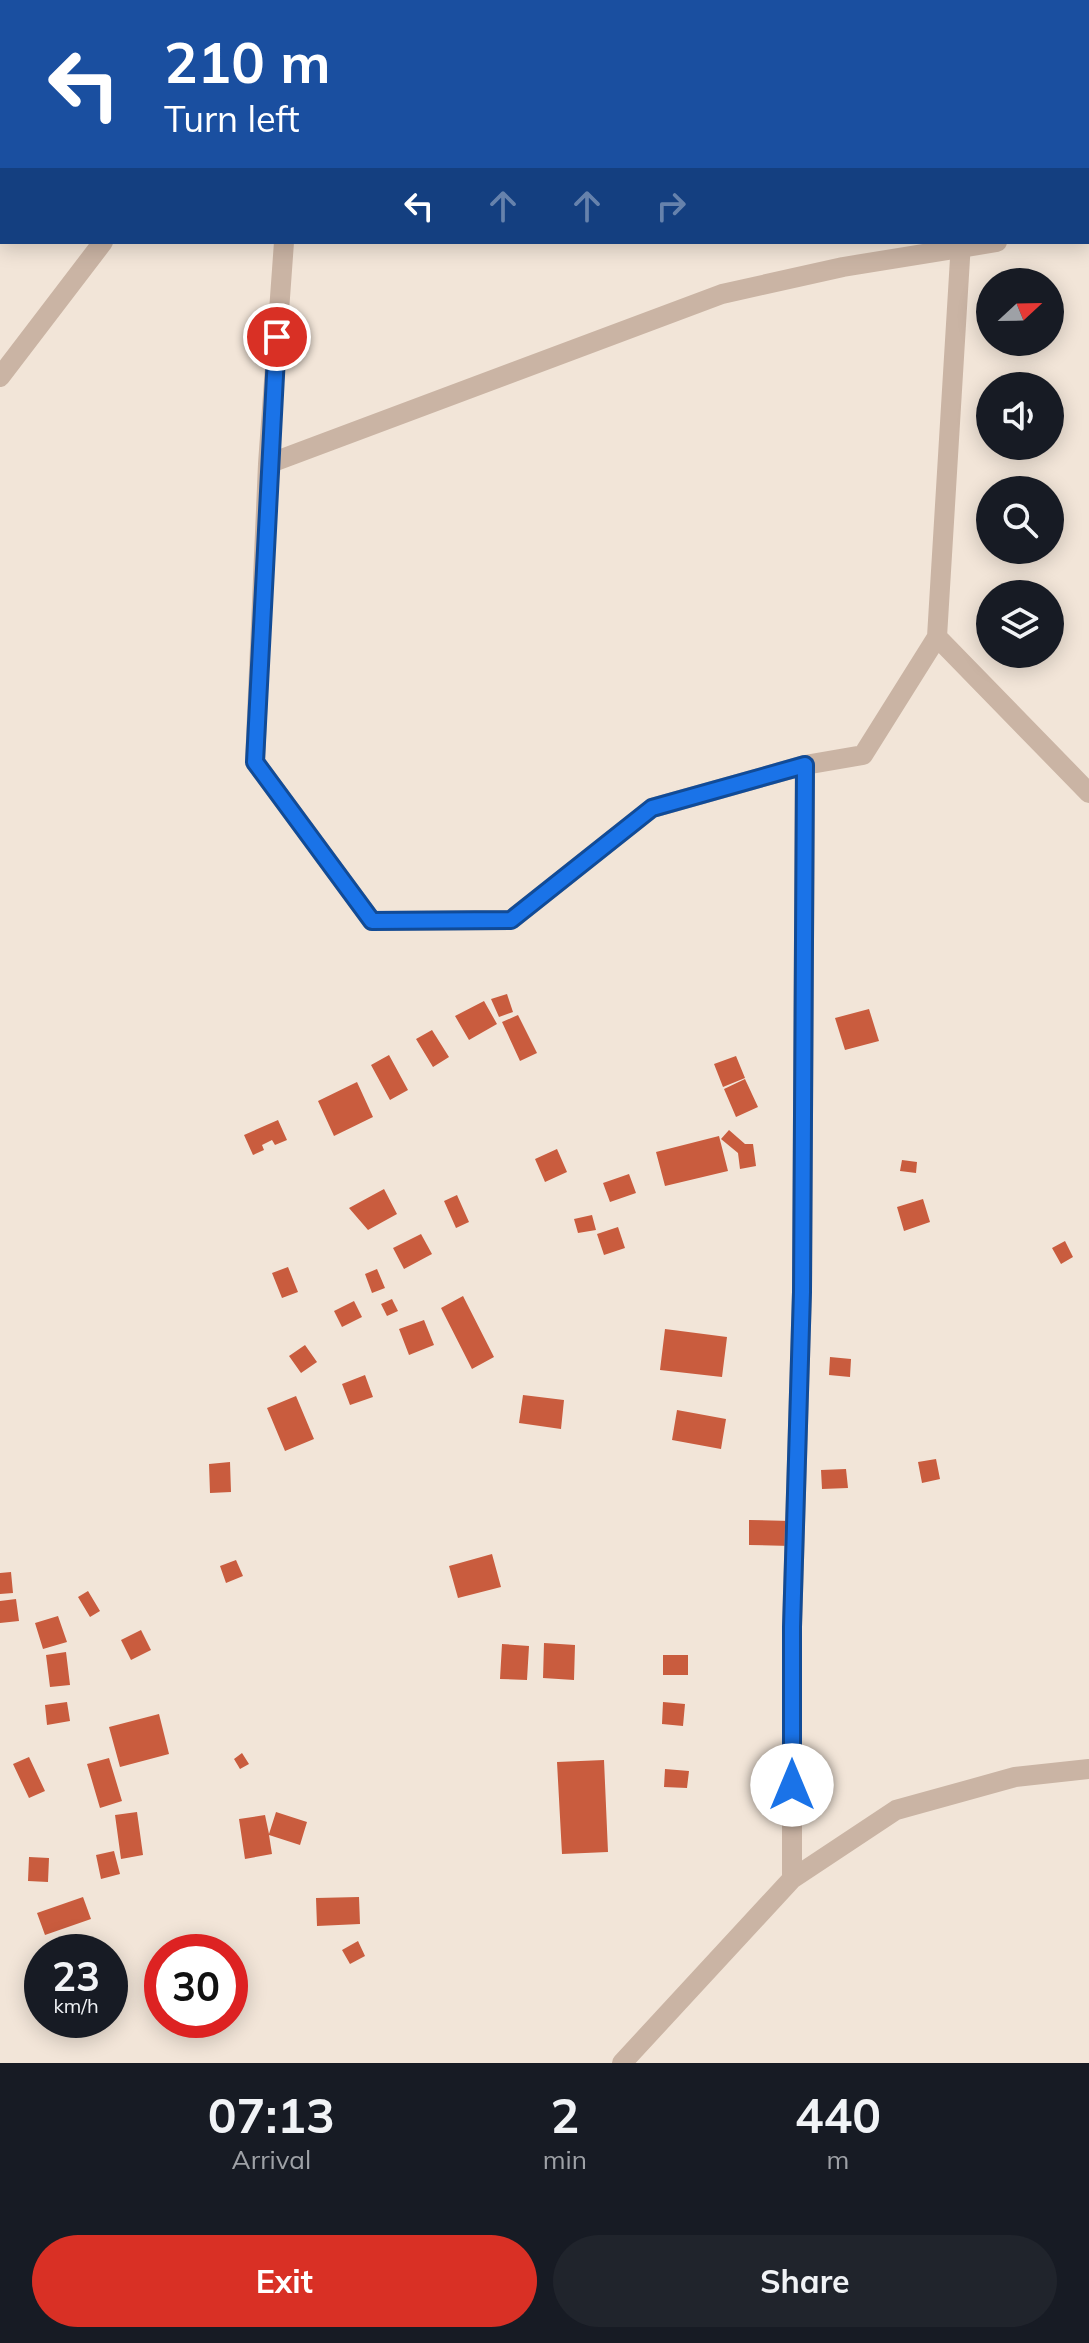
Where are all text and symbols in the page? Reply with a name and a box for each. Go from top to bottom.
text: 210 m [164,27,331,97]
icon: left [32,32,136,136]
text: Turn left [164,96,300,141]
icon: left [397,184,441,228]
icon: ahead [481,184,525,228]
icon: ahead [565,184,609,228]
icon: right [649,184,693,228]
north arrow [976,268,1064,356]
map controls [976,268,1064,668]
pin [243,303,311,371]
icon: arrive [255,315,299,359]
button: sound [976,372,1064,460]
button: search [976,476,1064,564]
button: layers [976,580,1064,668]
position arrow [750,1743,834,1827]
speed limit sign: 30 [144,1934,248,2038]
text: 23 [52,1951,100,2001]
text: km/h [53,1993,99,2018]
text: 07:13 [208,2085,335,2145]
text: 2 [550,2085,579,2145]
text: 440 [795,2085,881,2145]
text: Arrival [232,2143,311,2176]
text: min [543,2143,587,2176]
text: m [827,2143,849,2176]
button: Exit [32,2235,537,2327]
button: Share [553,2235,1057,2327]

